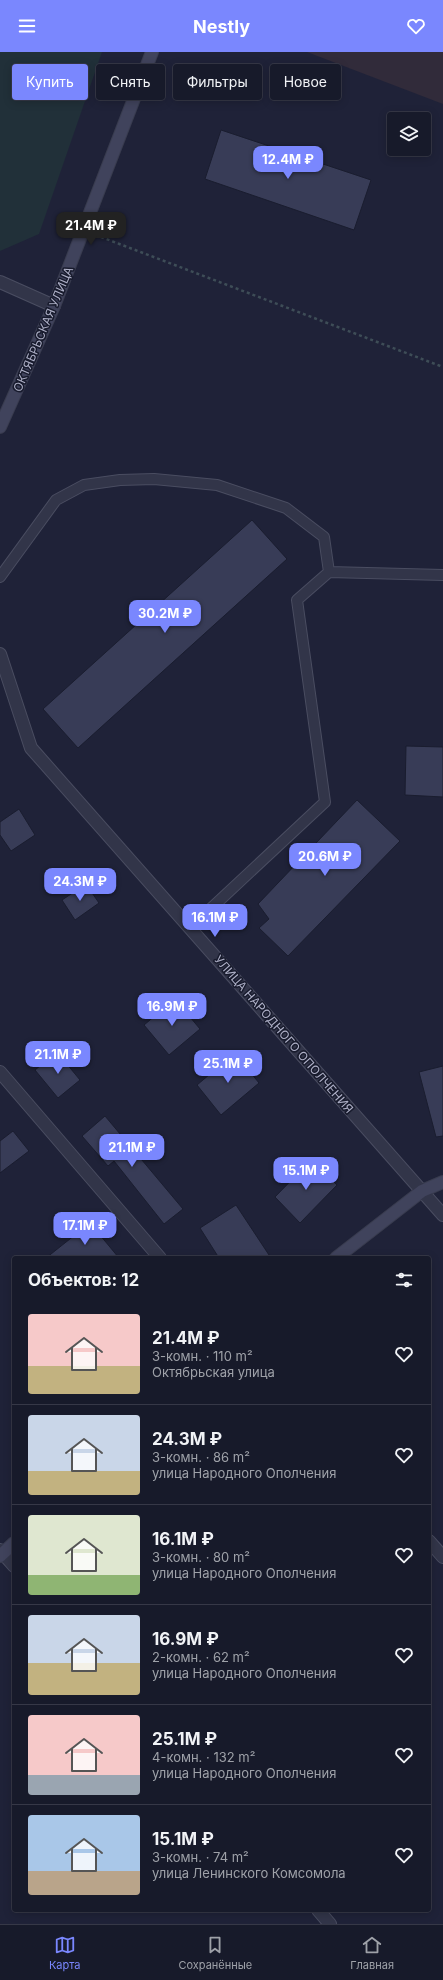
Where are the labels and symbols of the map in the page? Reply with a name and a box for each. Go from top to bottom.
pin: 12.4M ₽ [251,146,325,180]
pin: 21.4M ₽ [54,212,128,246]
street label: ОКТЯБРЬСКАЯ УЛИЦА [10,264,76,394]
pin: 30.2M ₽ [128,600,202,634]
pin: 20.6M ₽ [288,843,362,877]
pin: 24.3M ₽ [43,868,117,902]
pin: 16.1M ₽ [178,904,252,938]
street label: УЛИЦА НАРОДНОГО ОПОЛЧЕНИЯ [211,952,357,1116]
pin: 16.9M ₽ [135,993,209,1027]
pin: 21.1M ₽ [21,1041,95,1075]
pin: 25.1M ₽ [191,1050,265,1084]
pin: 21.1M ₽ [95,1134,169,1168]
pin: 15.1M ₽ [269,1157,343,1191]
pin: 17.1M ₽ [48,1212,122,1246]

